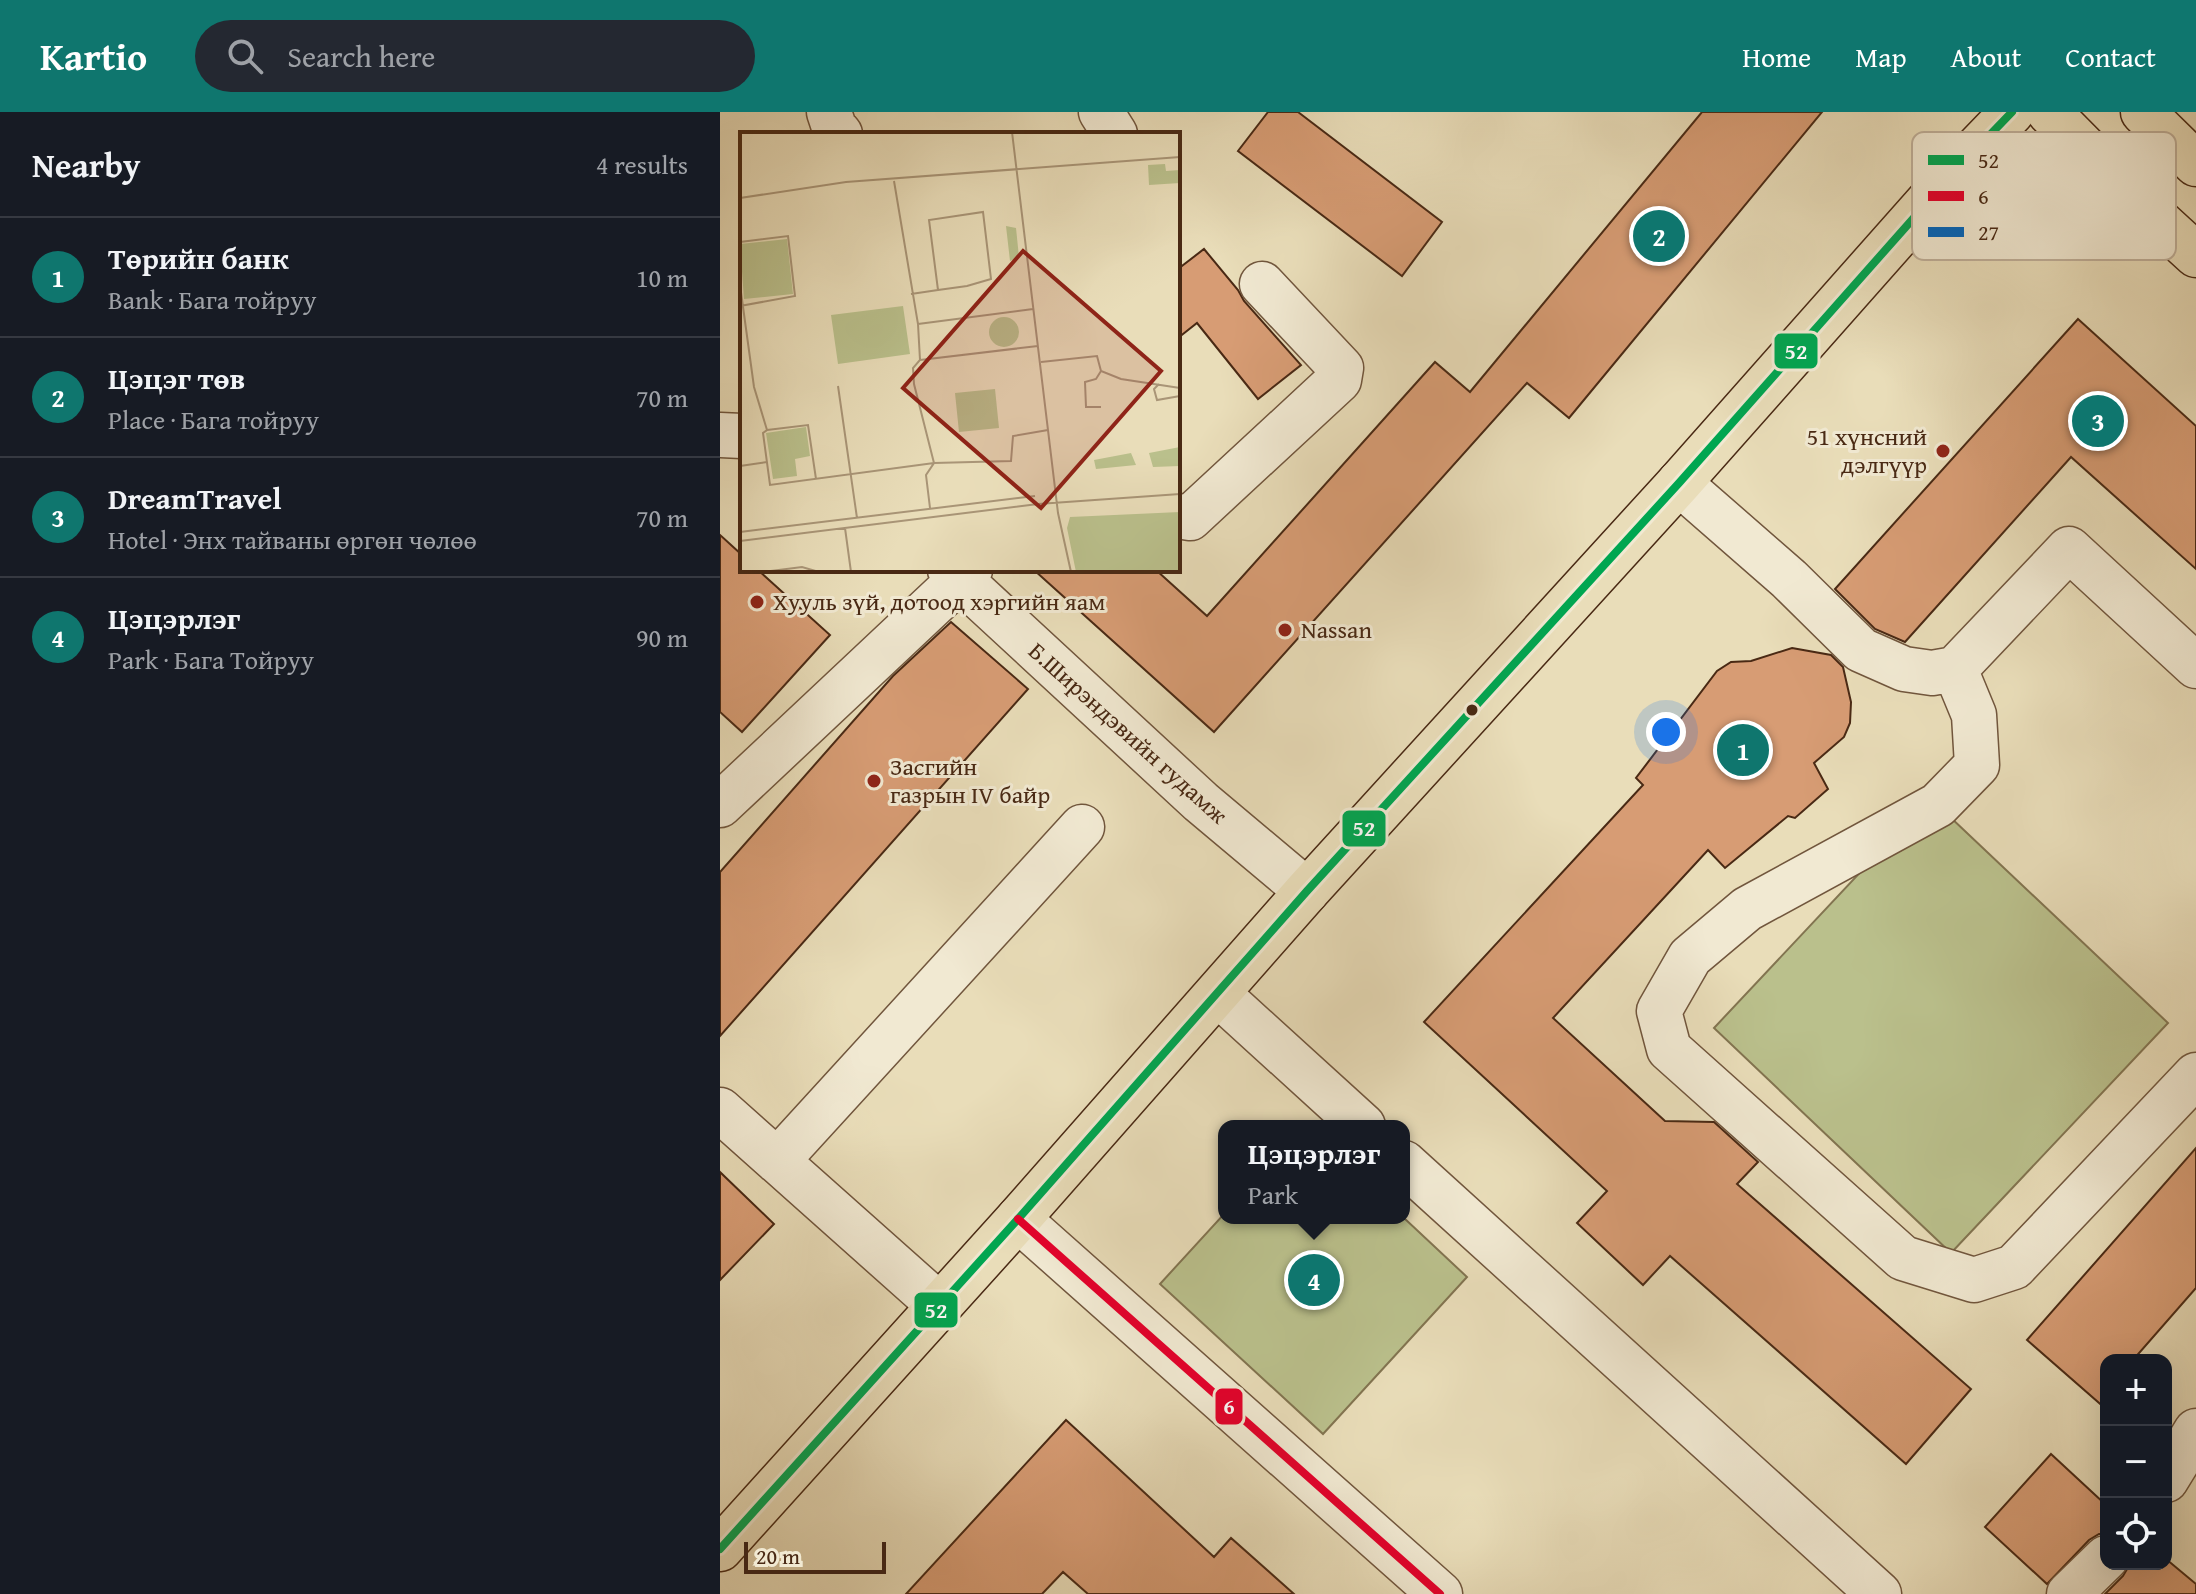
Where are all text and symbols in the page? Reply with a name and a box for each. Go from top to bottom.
search box [195,20,755,92]
text: Kartio [40,28,147,84]
icon: search [223,34,267,78]
text: Search here [287,34,435,78]
text: Home [1742,36,1811,77]
text: Map [1855,36,1907,77]
text: About [1951,36,2021,77]
text: Contact [2065,36,2156,77]
inset map [740,132,1180,572]
legend [1912,132,2176,260]
text: Nearby [32,140,141,189]
text: 52 [1978,144,1999,176]
text: 4 results [596,145,688,184]
text: 6 [1978,180,1989,212]
pin: 2 [1633,206,1685,266]
text: 27 [1978,216,1999,248]
text: Төрийн банк [108,236,289,280]
text: 1 [51,258,65,297]
text: 10 m [636,258,688,297]
text: Bank · Бага тойруу [108,280,317,319]
line badge: 52 [1773,332,1819,370]
text: 52 [1785,335,1807,367]
text: Цэцэг төв [108,356,245,400]
text: 2 [51,378,65,417]
text: 70 m [636,378,688,417]
pin: 3 [2072,391,2124,451]
text: Place · Бага тойруу [108,400,319,439]
place label: 51 хүнсний дэлгүүр [1807,419,1927,482]
marker: 51 хүнсний дэлгүүр [1934,442,1952,460]
text: DreamTravel [108,476,282,520]
text: 3 [51,498,65,537]
text: 70 m [636,498,688,537]
text: Hotel · Энх тайваны өргөн чөлөө [108,520,477,559]
place label: Хууль зүй, дотоод хэргийн яам [773,584,1105,619]
marker: Хууль зүй, дотоод хэргийн яам [748,593,766,611]
text: Цэцэрлэг [108,596,240,640]
place label: Nassan [1301,612,1372,647]
text: 4 [51,618,65,657]
text: 90 m [636,618,688,657]
marker: Nassan [1276,621,1294,639]
street label: Б.Ширэндэвийн гудамж [1021,634,1236,832]
text: Park · Бага Тойруу [108,640,314,679]
unlabelled marker [1464,702,1480,718]
your location [1646,712,1686,752]
pin: 1 [1717,720,1769,780]
place label: Засгийн газрын IV байр [890,749,1050,812]
marker: Засгийн газрын IV байр [865,772,883,790]
line badge: 52 [1341,809,1387,848]
text: 52 [1353,812,1375,844]
popup [1218,1120,1410,1224]
text: Цэцэрлэг [1248,1131,1380,1175]
text: Park [1248,1175,1298,1214]
pin: 4 [1288,1250,1340,1310]
line badge: 52 [913,1291,959,1329]
text: 52 [925,1294,947,1326]
map controls [2100,1354,2172,1570]
button: + [2100,1354,2172,1426]
line badge: 6 [1214,1387,1244,1426]
text: 6 [1223,1390,1235,1422]
button: − [2100,1426,2172,1498]
button: locate [2100,1498,2172,1570]
scale bar [744,1538,886,1574]
text: 20 m [756,1540,800,1572]

